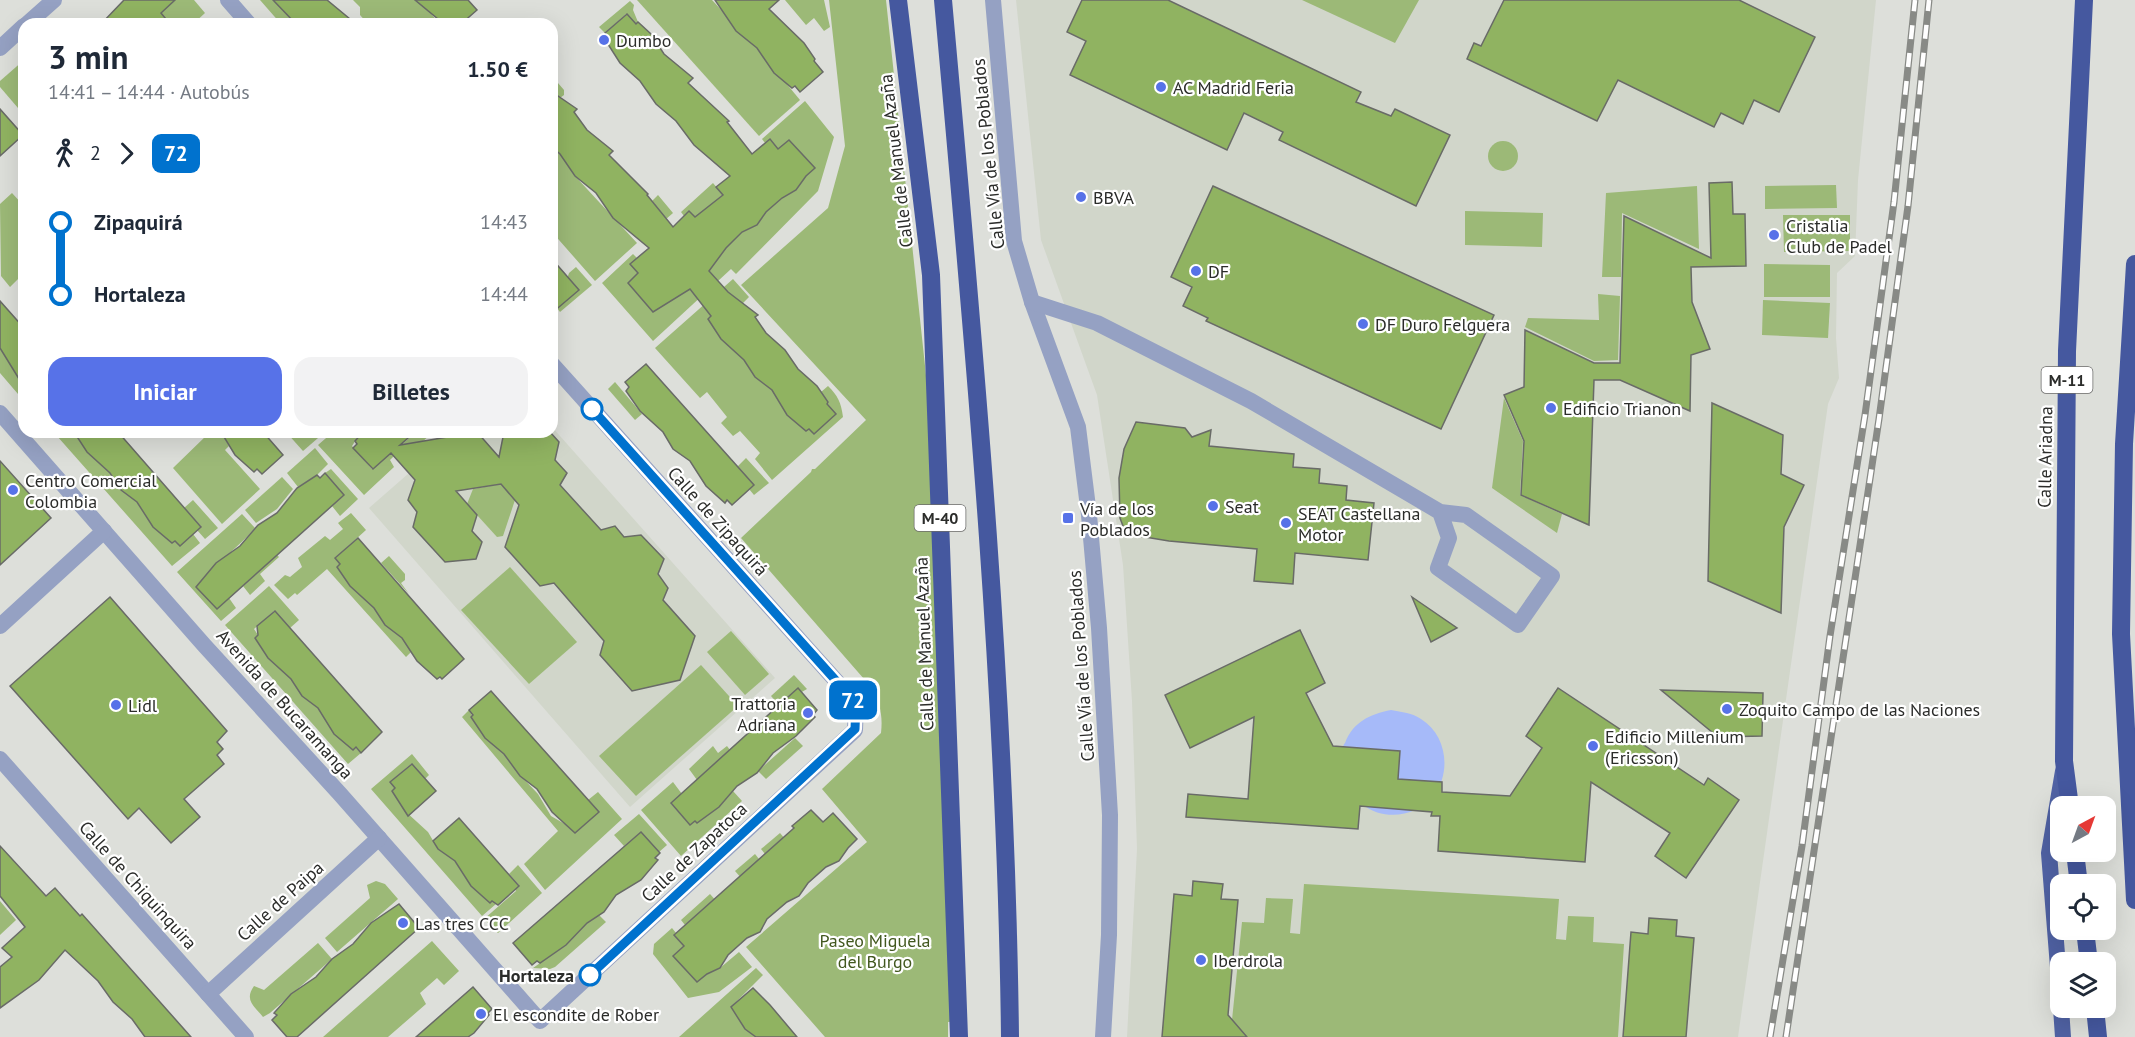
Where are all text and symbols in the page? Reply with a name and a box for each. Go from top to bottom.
place label: Dumbo [616,29,671,52]
marker: Dumbo [597,33,611,47]
text: 3 min [48,35,129,78]
text: 1.50 € [467,55,528,83]
street label: Calle Vía de los Poblados [967,58,1009,250]
street label: Calle de Manuel Azaña [874,73,918,249]
place label: AC Madrid Feria [1173,76,1294,99]
text: 14:41 – 14:44 · Autobús [48,79,250,105]
marker: AC Madrid Feria [1154,80,1168,94]
icon: walk [48,137,81,170]
icon: forward [110,137,143,170]
text: 2 [90,140,101,166]
text: 72 [164,140,188,167]
place label: BBVA [1093,186,1134,209]
marker: BBVA [1074,190,1088,204]
text: Zipaquirá [94,208,183,236]
text: 14:43 [480,209,528,235]
place label: Cristalia Club de Padel [1786,214,1893,258]
marker: Cristalia Club de Padel [1767,228,1781,242]
place label: DF [1208,260,1229,283]
marker: DF [1189,264,1203,278]
text: Hortaleza [94,280,186,308]
text: 14:44 [480,281,528,307]
place label: DF Duro Felguera [1375,313,1510,336]
marker: DF Duro Felguera [1356,317,1370,331]
button: Iniciar [48,357,282,426]
button: Billetes [294,357,528,426]
road number: M-11 [2042,367,2092,393]
place label: Edificio Trianon [1563,397,1681,420]
unlabelled marker [581,398,603,420]
marker: Edificio Trianon [1544,401,1558,415]
street label: Calle Ariadna [2033,406,2057,508]
street label: Calle de Zipaquirá [663,462,773,580]
place label: Centro Comercial Colombia [25,469,157,513]
marker: Centro Comercial Colombia [6,483,20,497]
place label: Seat [1225,495,1259,518]
place label: Vía de los Poblados [1079,497,1154,541]
marker: Seat [1206,499,1220,513]
place label: SEAT Castellana Motor [1298,502,1420,546]
road number: M-40 [914,505,966,531]
marker: Vía de los Poblados [1061,511,1075,525]
marker: SEAT Castellana Motor [1279,516,1293,530]
street label: Calle de Manuel Azaña [909,557,939,731]
street label: Calle Vía de los Poblados [1063,570,1099,762]
street label: Avenida de Bucaramanga [212,624,358,784]
line badge: 72 [826,680,880,720]
text: 72 [841,687,865,714]
place label: Trattoria Adriana [731,692,796,736]
place label: Lidl [128,694,158,717]
marker: Lidl [109,698,123,712]
place label: Zoquito Campo de las Naciones [1739,698,1980,721]
marker: Zoquito Campo de las Naciones [1720,702,1734,716]
marker: Trattoria Adriana [801,706,815,720]
place label: Edificio Millenium (Ericsson) [1605,725,1744,769]
marker: Edificio Millenium (Ericsson) [1586,739,1600,753]
north arrow [2050,796,2116,862]
map controls [2050,796,2116,1018]
street label: Calle de Zapatoca [636,797,752,907]
street label: Calle de Chiquinquira [74,816,202,954]
street label: Calle de Paipa [232,856,328,946]
button: locate [2050,874,2116,940]
place label: Las tres CCC [415,912,509,935]
marker: Las tres CCC [396,916,410,930]
park label: Paseo Miguela del Burgo [819,929,931,973]
place label: Iberdrola [1213,949,1283,972]
button: layers [2050,952,2116,1018]
marker: Iberdrola [1194,953,1208,967]
place label: Hortaleza [499,964,574,987]
marker: Hortaleza [579,964,601,986]
place label: El escondite de Rober [493,1003,659,1026]
marker: El escondite de Rober [474,1007,488,1021]

